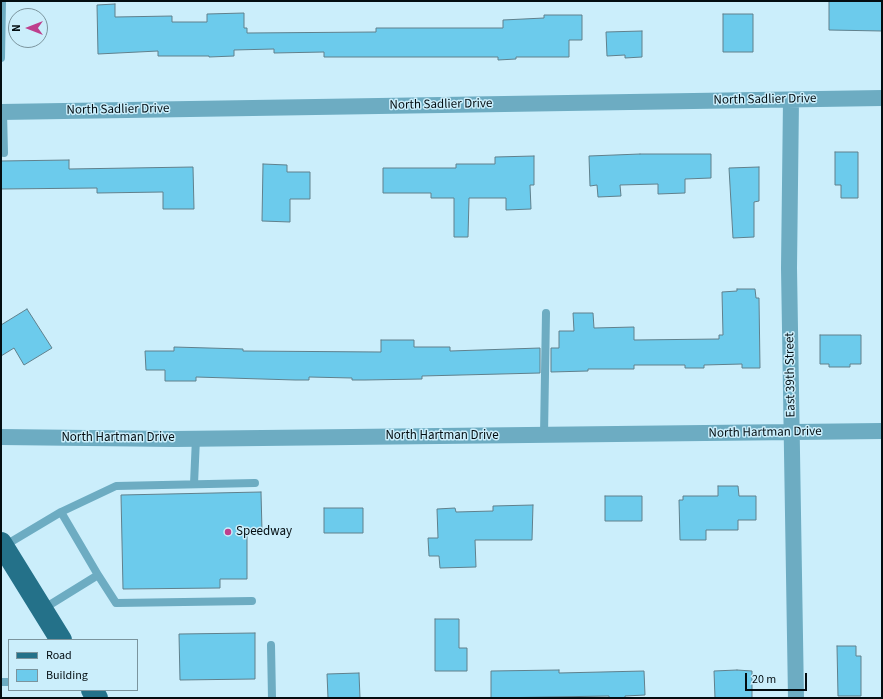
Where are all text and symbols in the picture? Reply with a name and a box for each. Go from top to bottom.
north arrow [8,8,48,48]
text: N [9,24,24,32]
street label: North Sadlier Drive [713,91,817,109]
street label: North Sadlier Drive [389,96,493,114]
street label: North Sadlier Drive [66,101,170,119]
street label: East 39th Street [782,332,800,418]
street label: North Hartman Drive [708,424,822,442]
street label: North Hartman Drive [385,428,499,444]
street label: North Hartman Drive [61,430,175,446]
place label: Speedway [236,524,292,540]
marker: Speedway [223,527,233,537]
legend [8,639,138,691]
text: Road [46,647,72,664]
scale bar [747,665,809,691]
text: Building [46,667,88,684]
text: 20 m [752,671,776,688]

